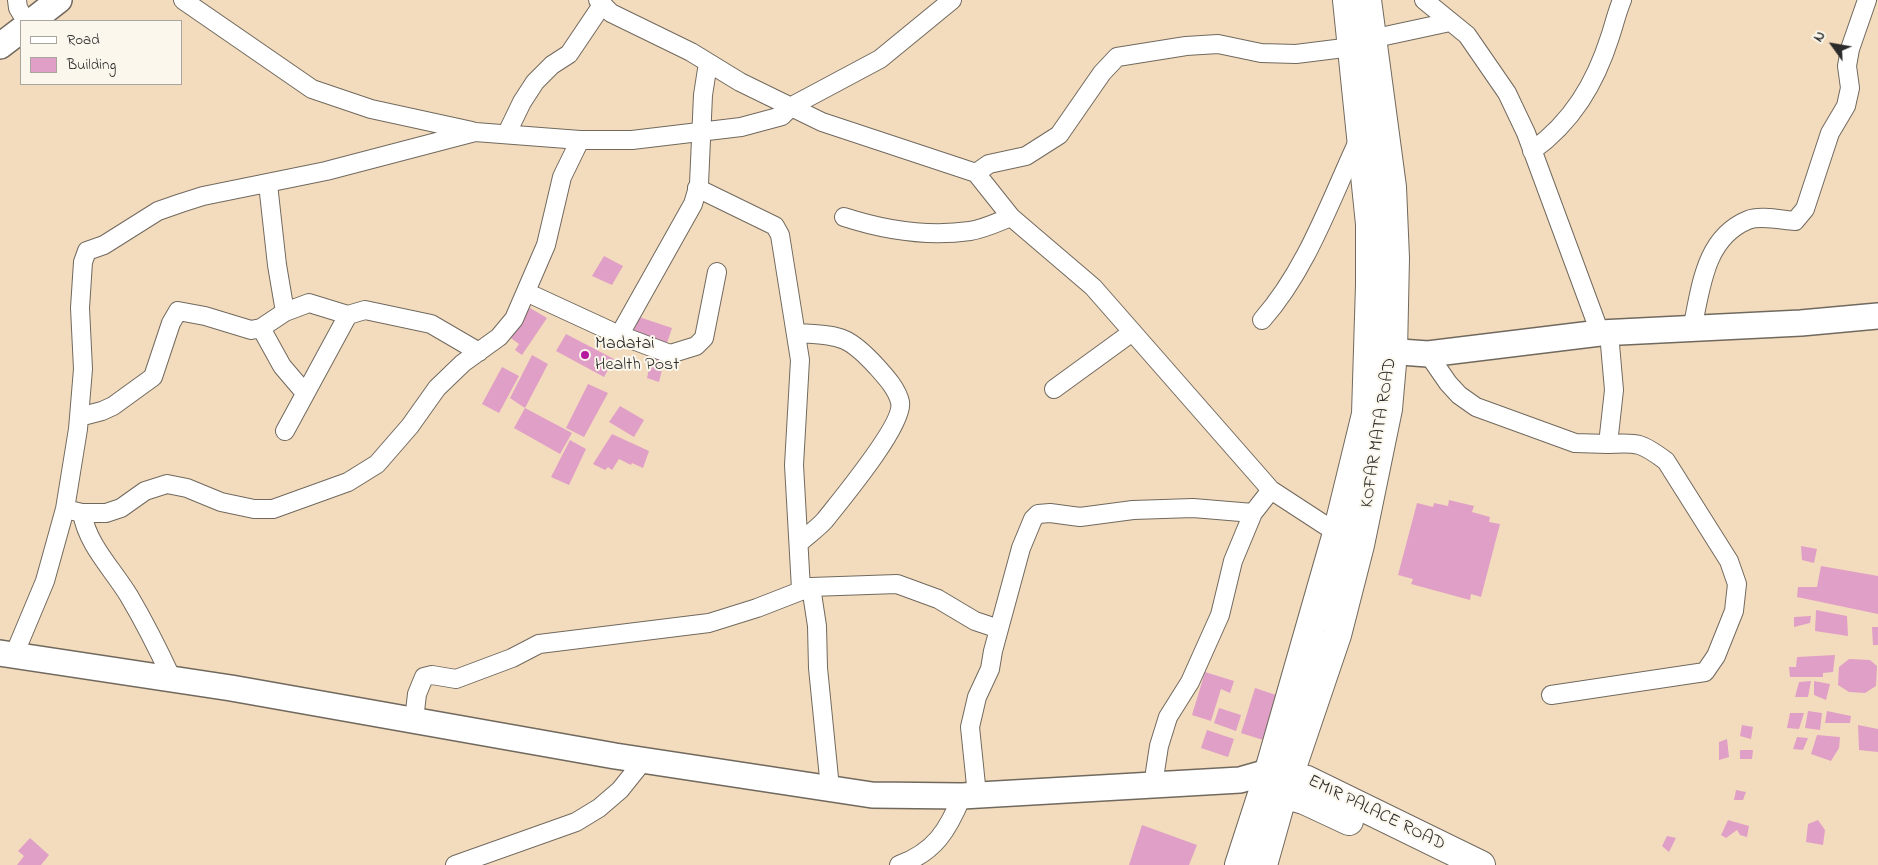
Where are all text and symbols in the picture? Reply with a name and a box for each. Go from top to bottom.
legend [20,20,182,85]
north arrow [1808,20,1858,70]
text: N [1808,27,1831,46]
text: Road [67,29,100,51]
text: Building [67,54,116,76]
place label: Madatai Health Post [595,334,679,376]
marker: Madatai Health Post [579,349,591,361]
street label: KOFAR MATA ROAD [1357,356,1403,510]
street label: EMIR PALACE ROAD [1304,771,1448,857]

